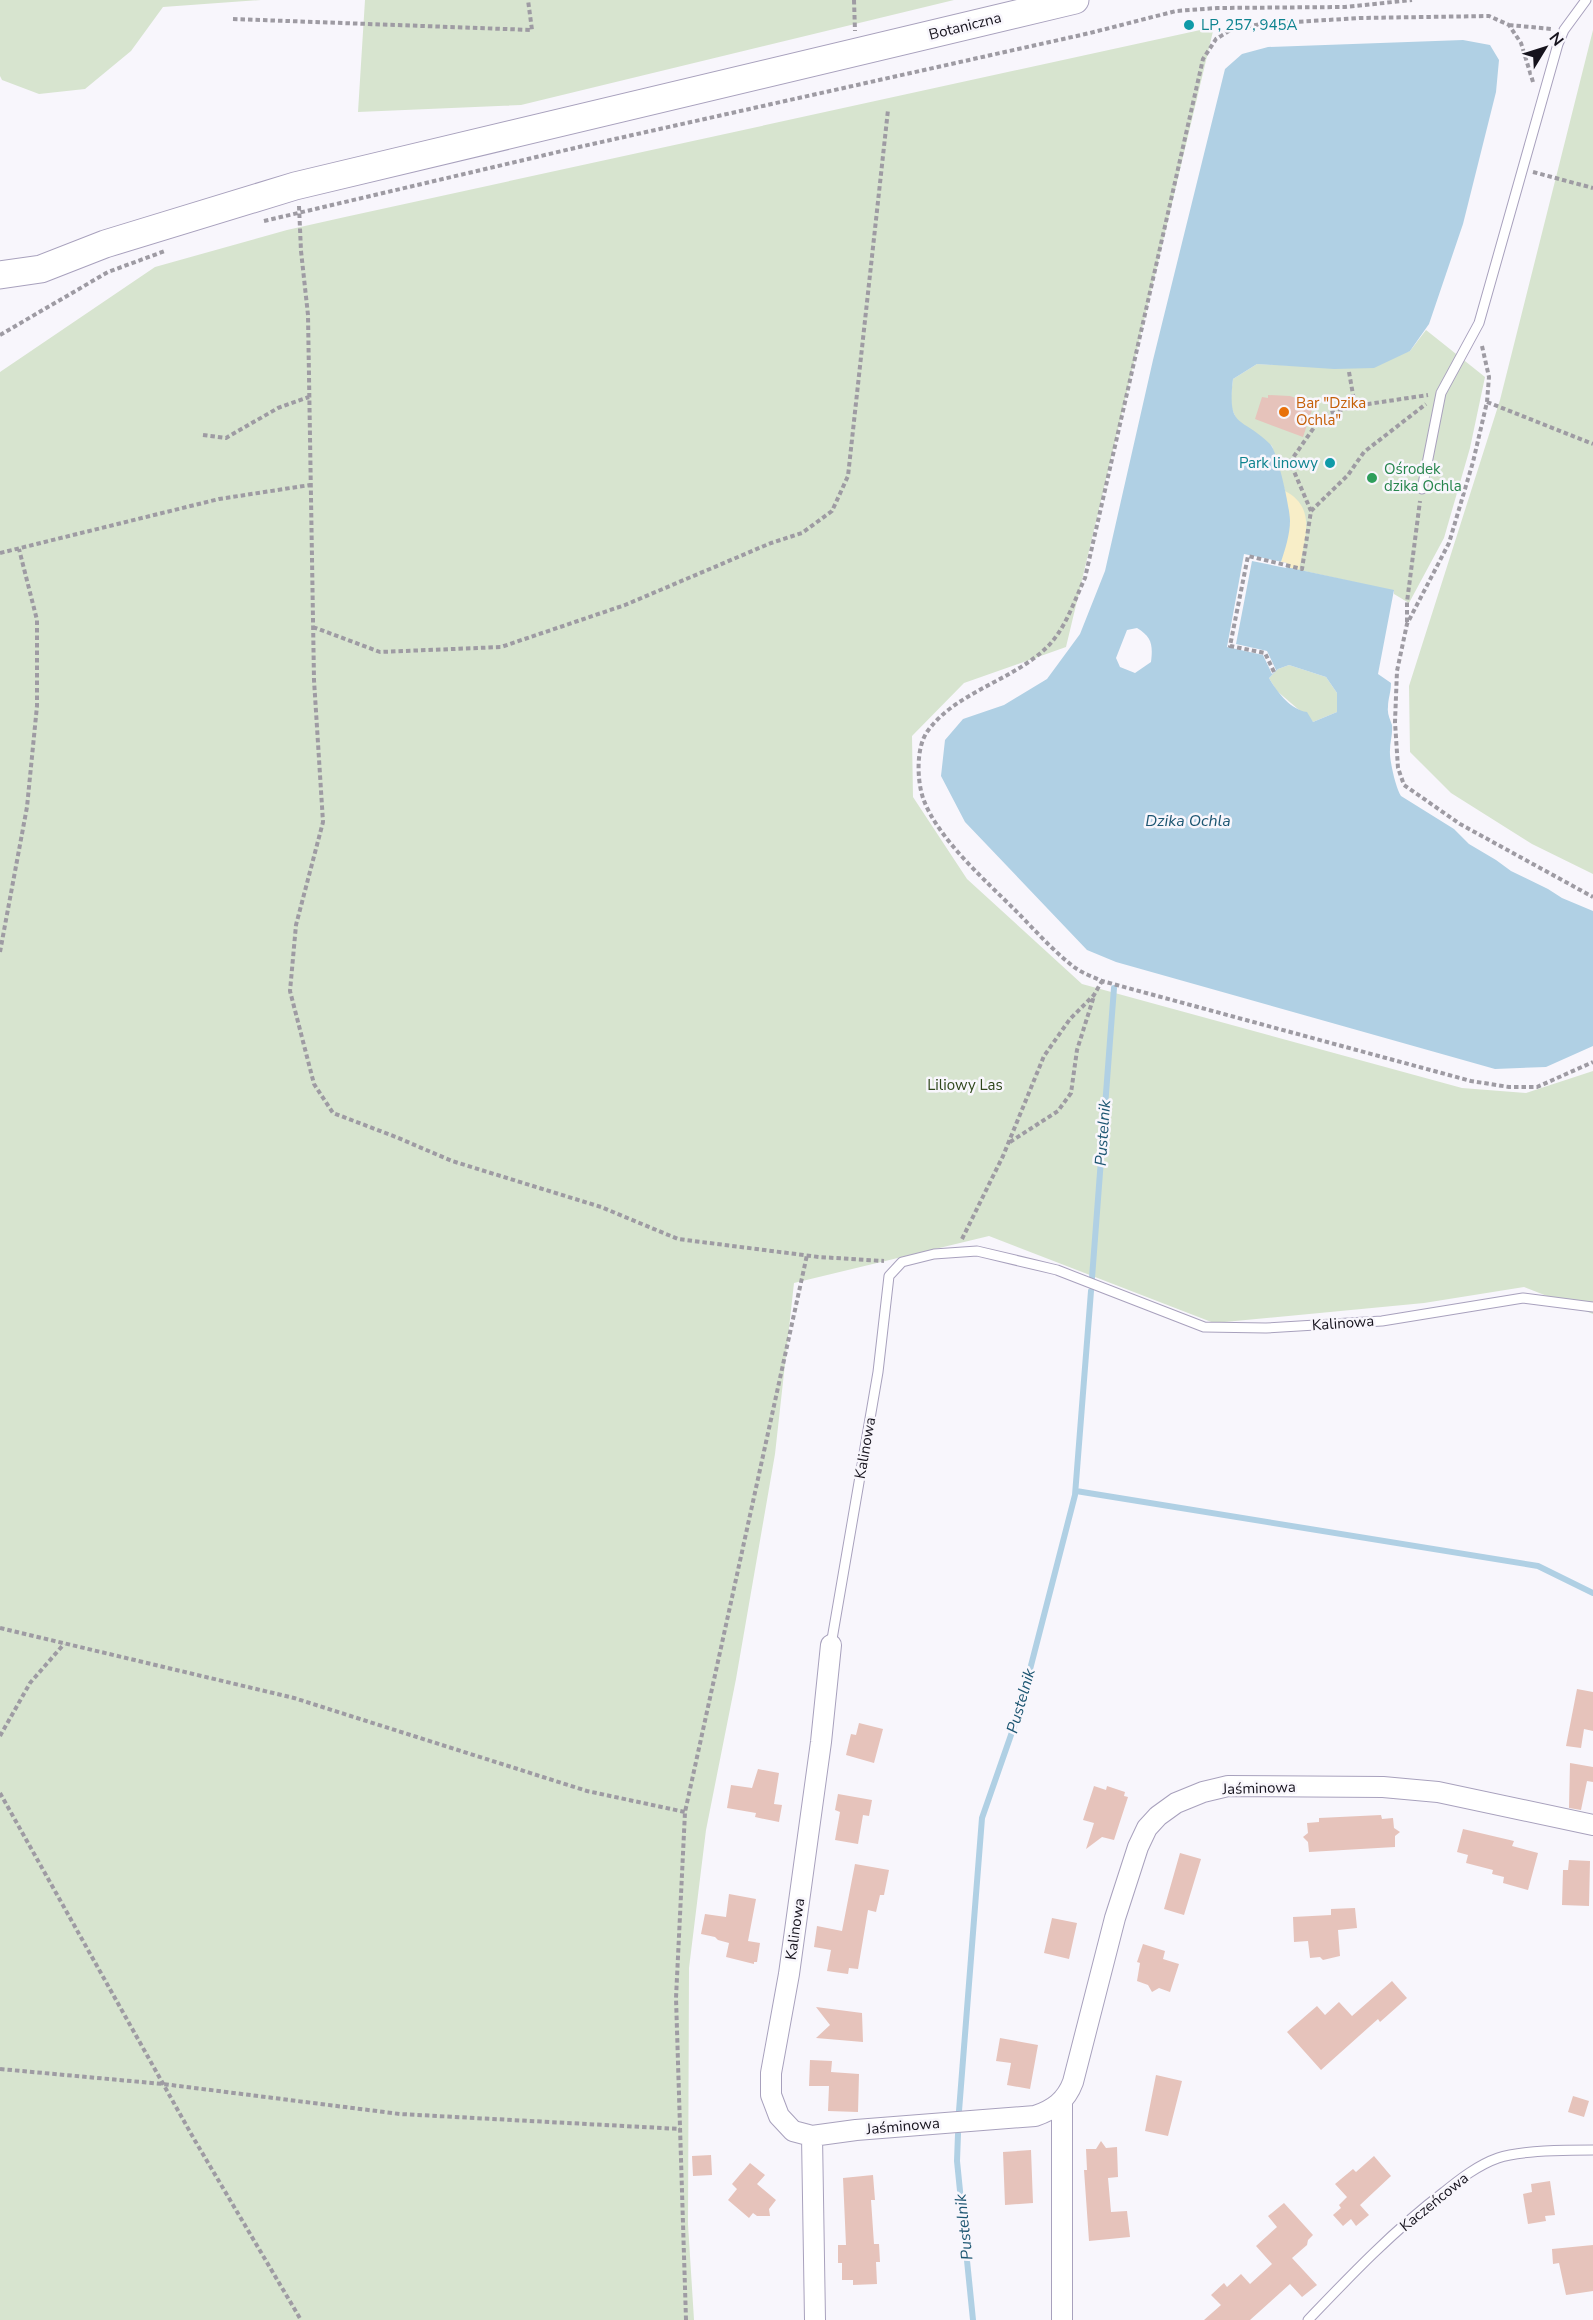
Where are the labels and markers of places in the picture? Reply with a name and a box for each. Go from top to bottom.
place label: LP, 257, 945A [1201,15,1297,35]
marker: LP, 257, 945A [1182,18,1196,32]
place label: Bar "Dzika Ochla" [1296,393,1366,430]
marker: Bar "Dzika Ochla" [1277,405,1291,419]
place label: Park linowy [1239,453,1318,473]
marker: Park linowy [1323,456,1337,470]
place label: Ośrodek dzika Ochla [1384,459,1462,496]
marker: Ośrodek dzika Ochla [1365,471,1379,485]

